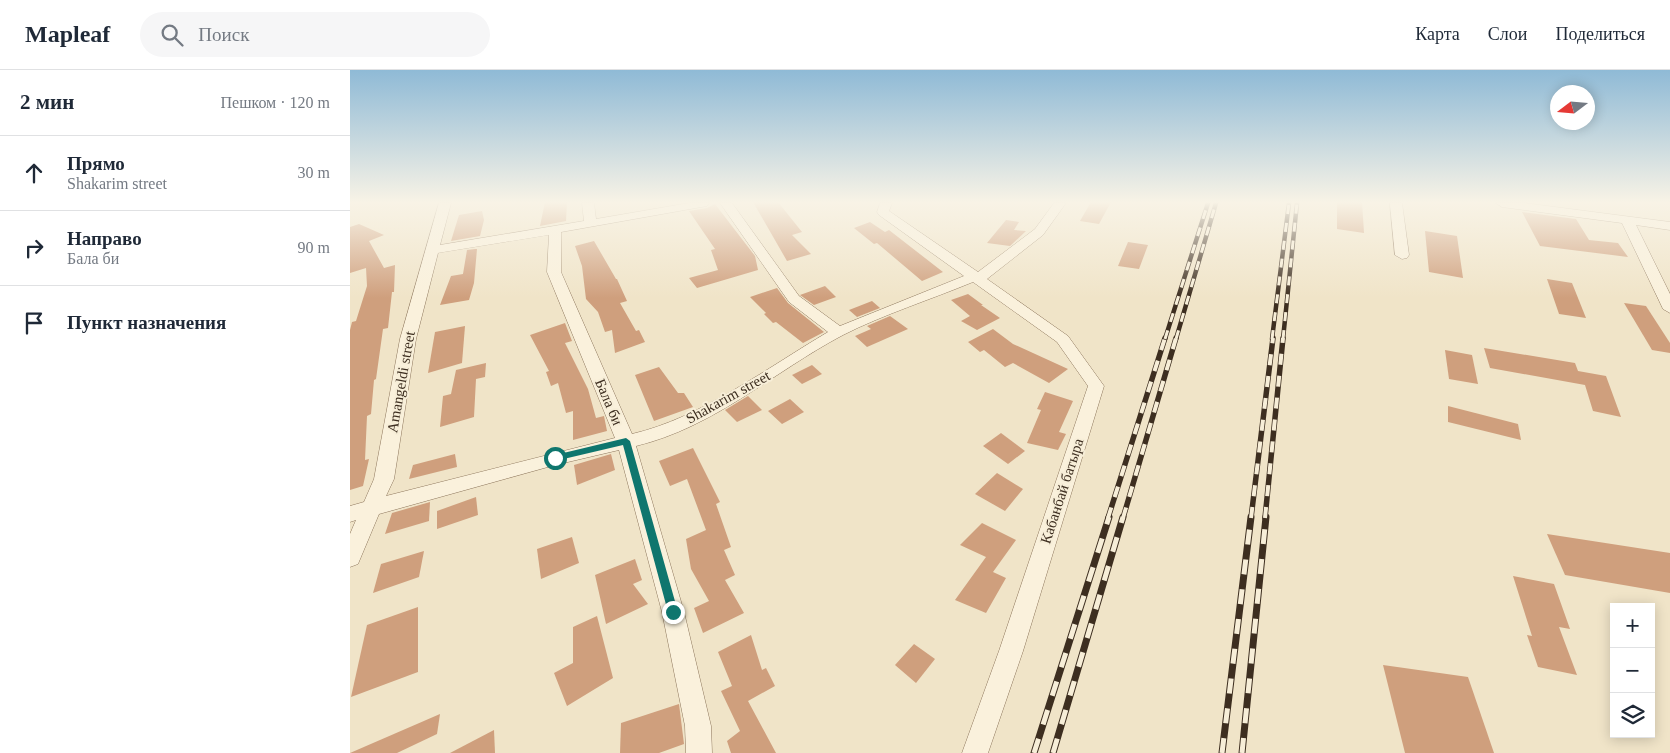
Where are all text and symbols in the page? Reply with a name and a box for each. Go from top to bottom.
search box [140,12,490,57]
text: Mapleaf [25,21,110,47]
icon: search [158,21,186,49]
text: Поиск [198,24,249,45]
text: Карта [1415,24,1460,44]
text: Слои [1488,24,1527,44]
text: Поделиться [1555,24,1645,44]
north arrow [1550,85,1595,130]
text: 2 мин [20,90,74,114]
text: Пешком · 120 m [220,94,330,111]
text: Прямо [67,153,125,174]
icon: ahead [20,159,48,187]
text: 30 m [298,164,330,181]
text: Shakarim street [67,175,167,192]
text: Направо [67,228,142,249]
icon: right [20,234,48,262]
text: 90 m [298,239,330,256]
text: Бала би [67,250,119,267]
icon: arrive [20,309,48,337]
text: Пункт назначения [67,312,226,333]
street label: Amangeldi street [384,329,418,434]
street label: Shakarim street [683,367,774,427]
street label: Бала би [592,376,626,428]
street label: Кабанбай батыра [1037,436,1087,546]
route start [544,447,567,470]
route end [662,601,685,624]
map controls [1610,603,1655,738]
button: + [1610,603,1655,648]
button: − [1610,648,1655,693]
button: layers [1610,693,1655,738]

